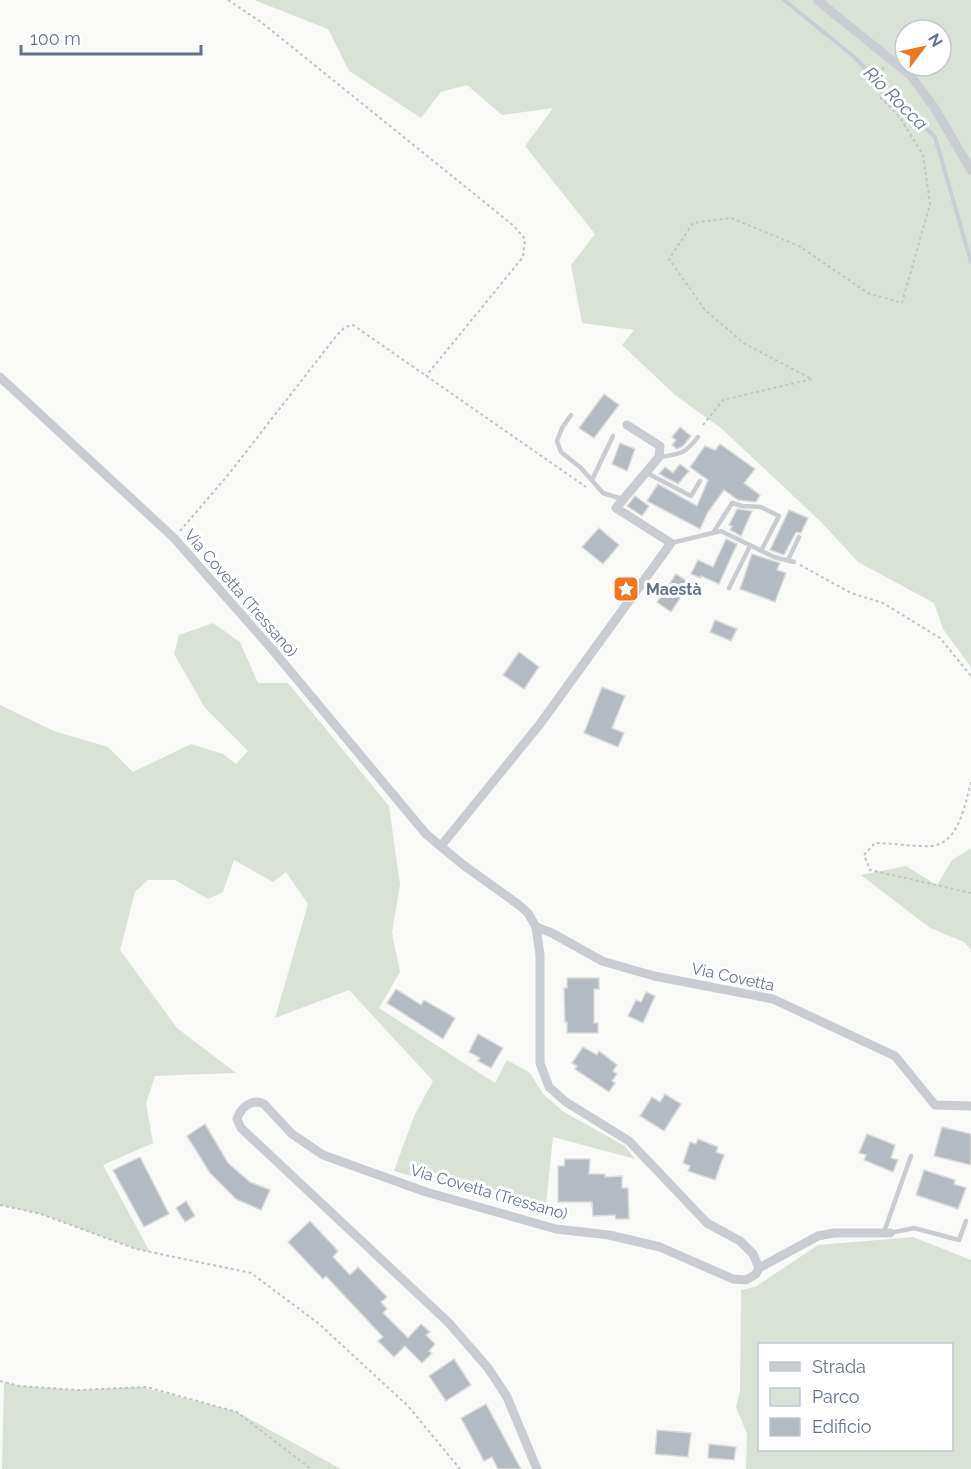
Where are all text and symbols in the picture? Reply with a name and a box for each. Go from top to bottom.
scale bar [21,18,201,56]
north arrow [893,18,953,78]
text: 100 m [30,28,81,49]
text: N [924,30,947,51]
water label: Rio Rocca [860,62,932,134]
street label: Via Covetta (Tressano) [180,525,302,661]
place icon: Maestà [611,574,641,604]
place label: Maestà [646,580,702,599]
street label: Via Covetta [690,959,776,995]
street label: Via Covetta (Tressano) [408,1160,570,1224]
legend [758,1343,953,1451]
text: Strada [812,1356,866,1377]
text: Parco [812,1386,860,1407]
text: Edificio [812,1416,872,1437]

